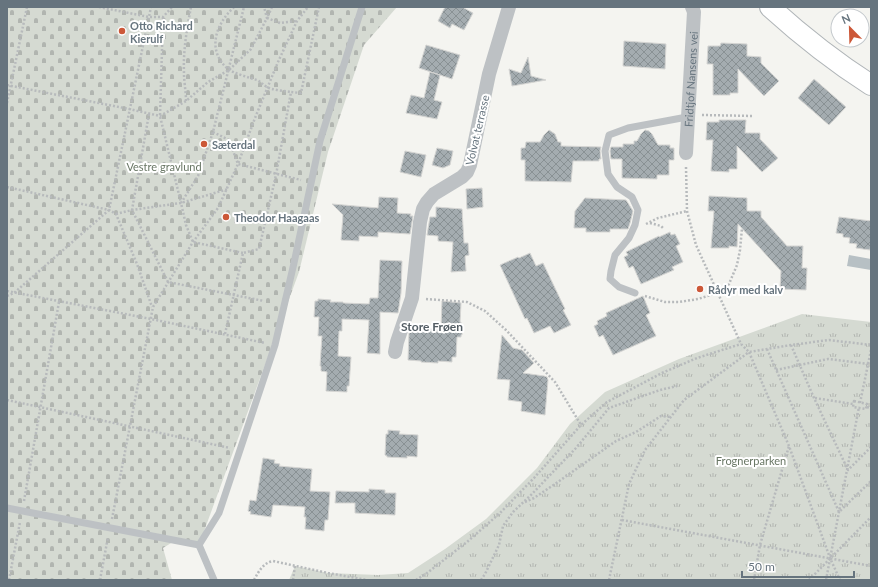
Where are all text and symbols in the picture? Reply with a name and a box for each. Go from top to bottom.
north arrow [830,8,870,48]
text: N [839,11,852,26]
place label: Otto Richard Kierulf [130,19,193,45]
marker: Otto Richard Kierulf [117,26,127,36]
street label: Fridtjof Nansens vei [681,31,699,127]
street label: Volvat terrasse [463,93,491,166]
place label: Sæterdal [212,138,256,151]
marker: Sæterdal [199,139,209,149]
park label: Vestre gravlund [126,160,202,173]
place label: Theodor Haagaas [234,211,319,224]
marker: Theodor Haagaas [221,212,231,222]
place label: Rådyr med kalv [708,283,783,296]
marker: Rådyr med kalv [695,284,705,294]
district label: Store Frøen [401,319,463,334]
park label: Frognerparken [716,454,786,467]
scale bar [742,553,854,579]
text: 50 m [748,559,775,574]

